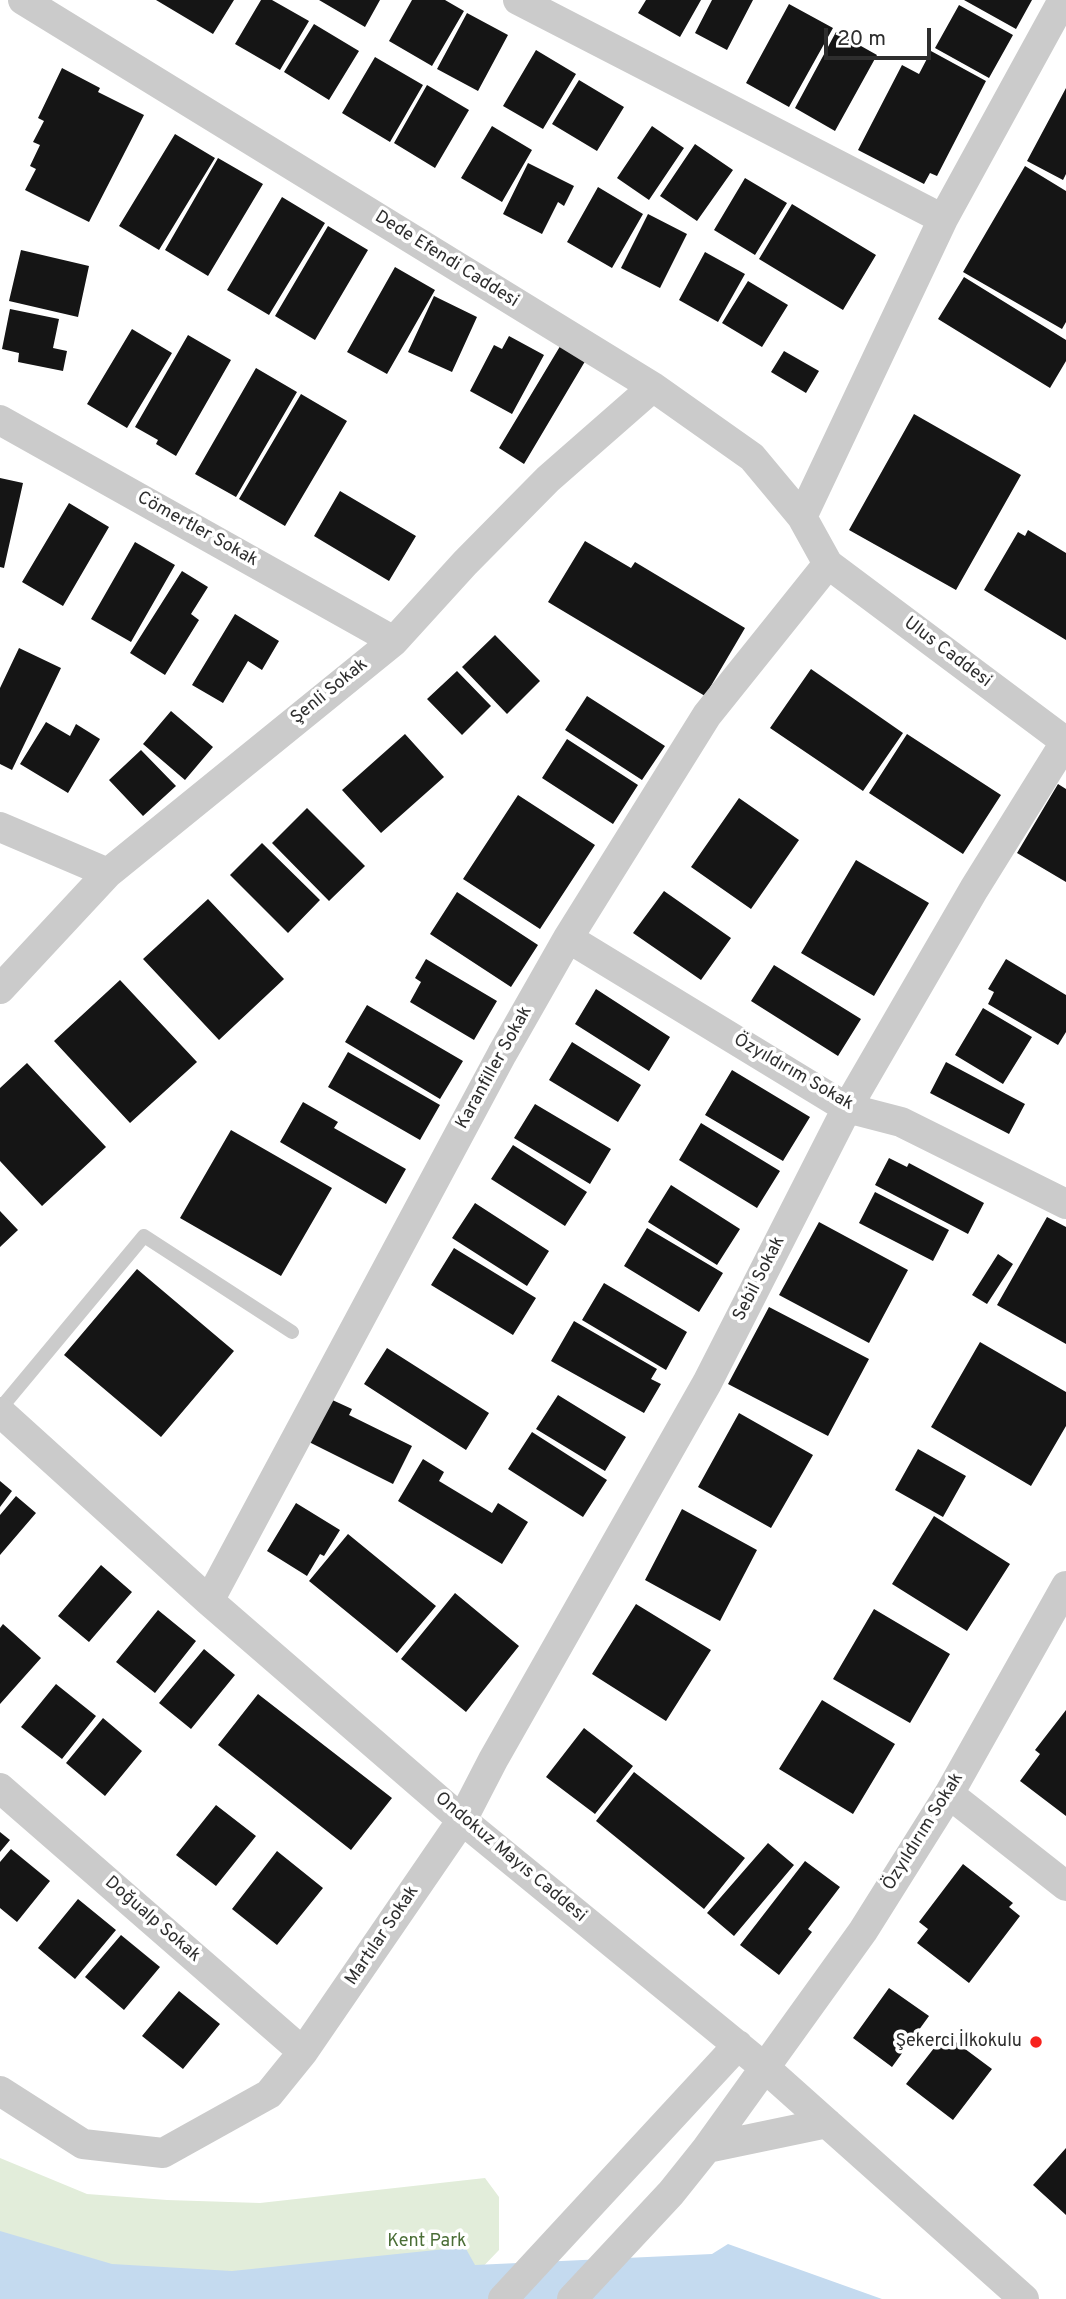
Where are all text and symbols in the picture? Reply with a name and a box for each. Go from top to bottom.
scale bar [828,14,935,58]
text: 20 m [837,26,886,53]
street label: Dede Efendi Caddesi [370,207,522,313]
street label: Cömertler Sokak [133,488,261,572]
street label: Ulus Caddesi [899,613,995,693]
street label: Şenli Sokak [287,654,373,730]
street label: Karanfiller Sokak [452,1003,538,1133]
street label: Özyıldırım Sokak [729,1030,857,1116]
street label: Sebil Sokak [729,1233,791,1325]
street label: Özyıldırım Sokak [879,1769,969,1895]
street label: Ondokuz Mayıs Caddesi [430,1788,590,1928]
street label: Doğualp Sokak [100,1872,204,1968]
street label: Martılar Sokak [342,1882,424,1990]
place label: Şekerci İlkokulu [895,2031,1022,2053]
marker: Şekerci İlkokulu [1028,2034,1044,2050]
park label: Kent Park [387,2231,467,2253]

